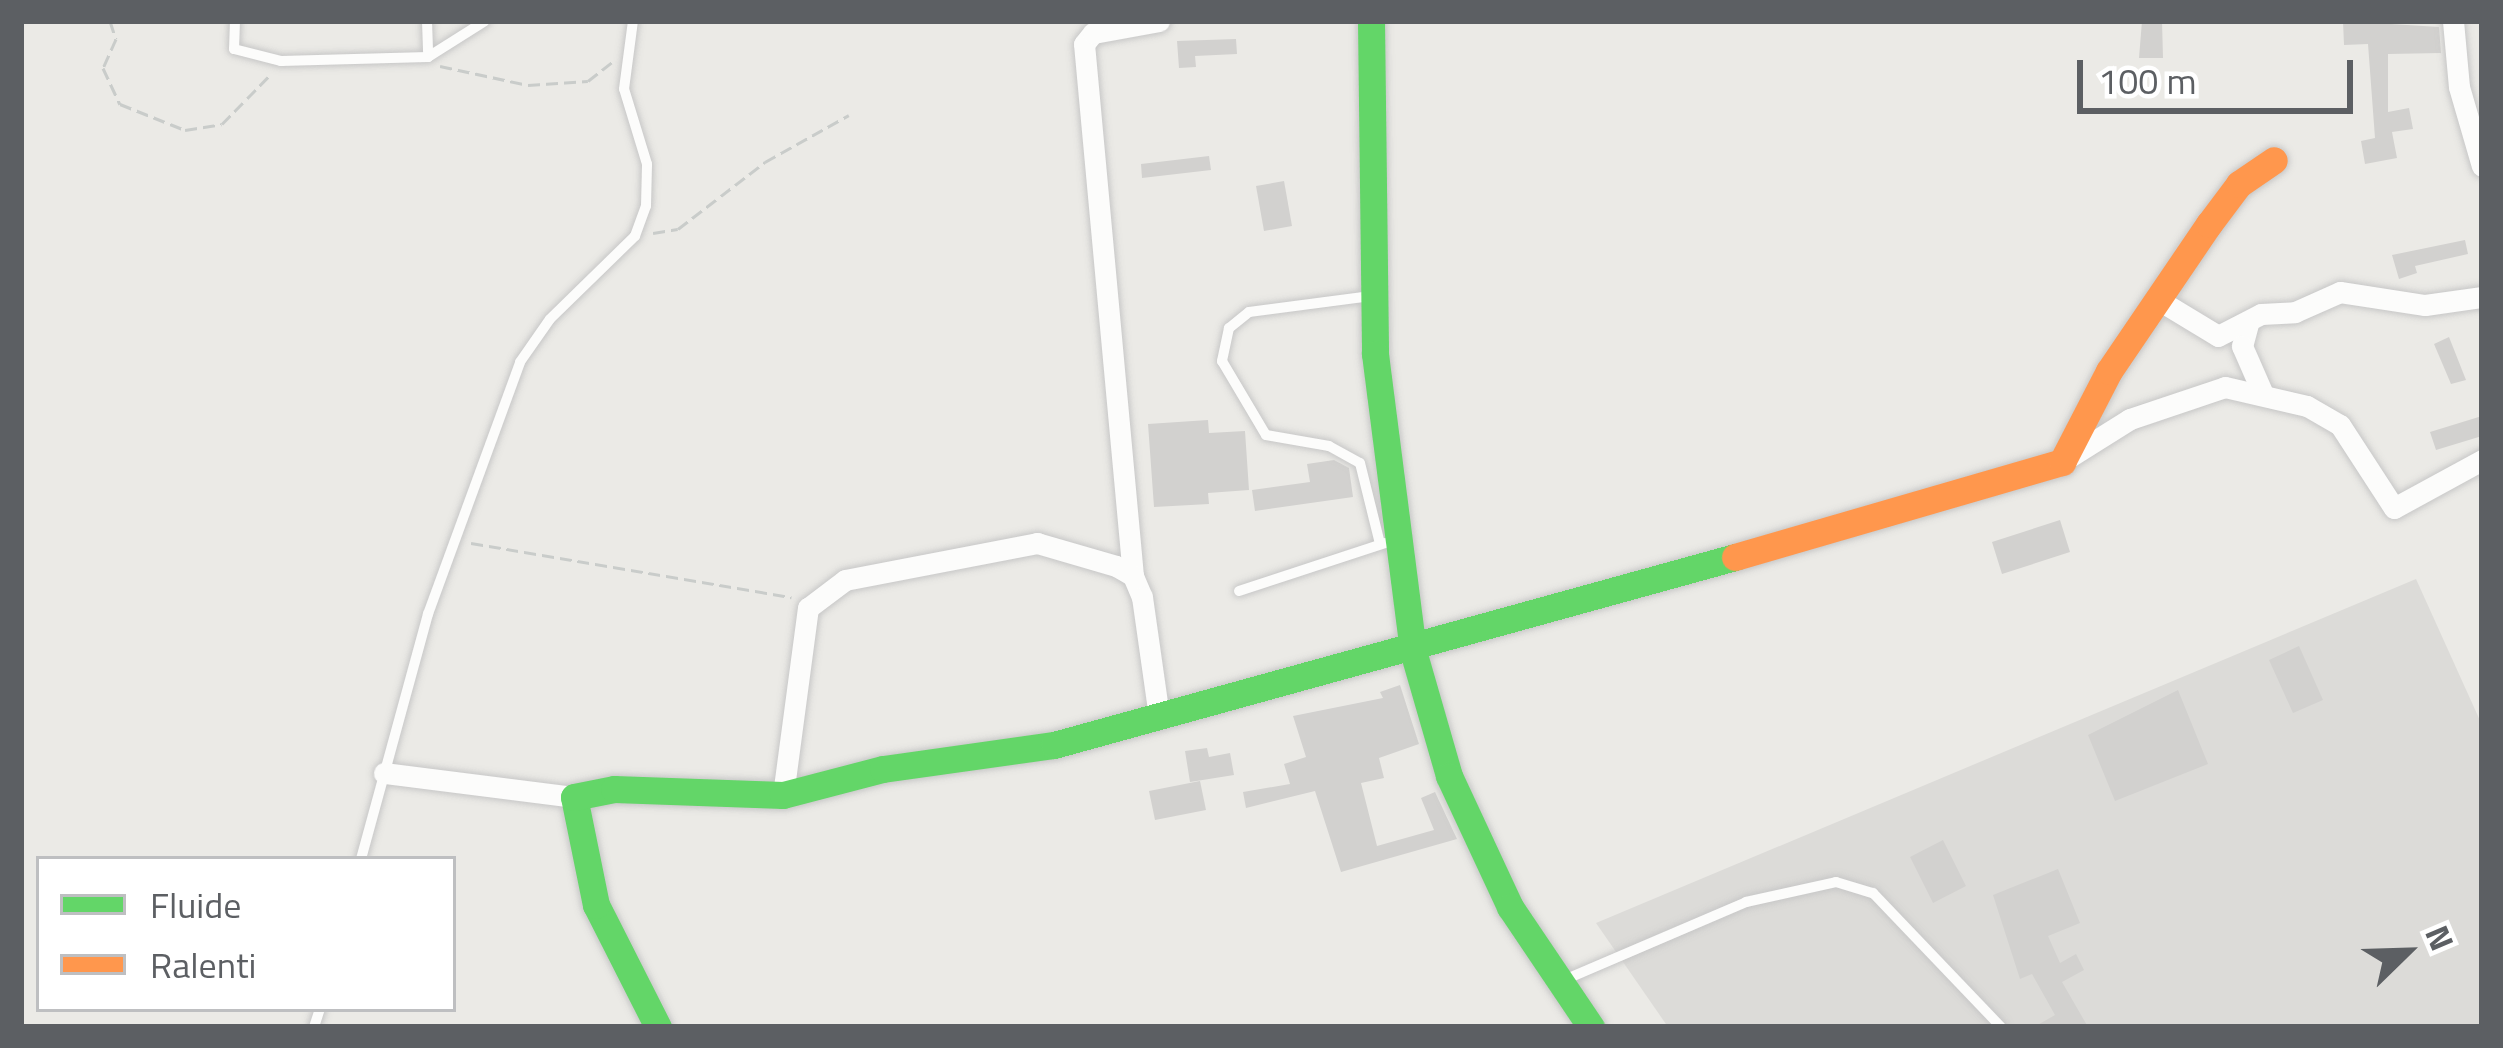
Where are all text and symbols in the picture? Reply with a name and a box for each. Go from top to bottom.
scale bar [2083,36,2359,110]
text: 100 m [2098,53,2197,108]
legend [36,856,456,1012]
text: Fluide [150,877,241,932]
north arrow [2347,892,2467,1012]
text: N [2413,918,2468,958]
text: Ralenti [150,937,256,992]

